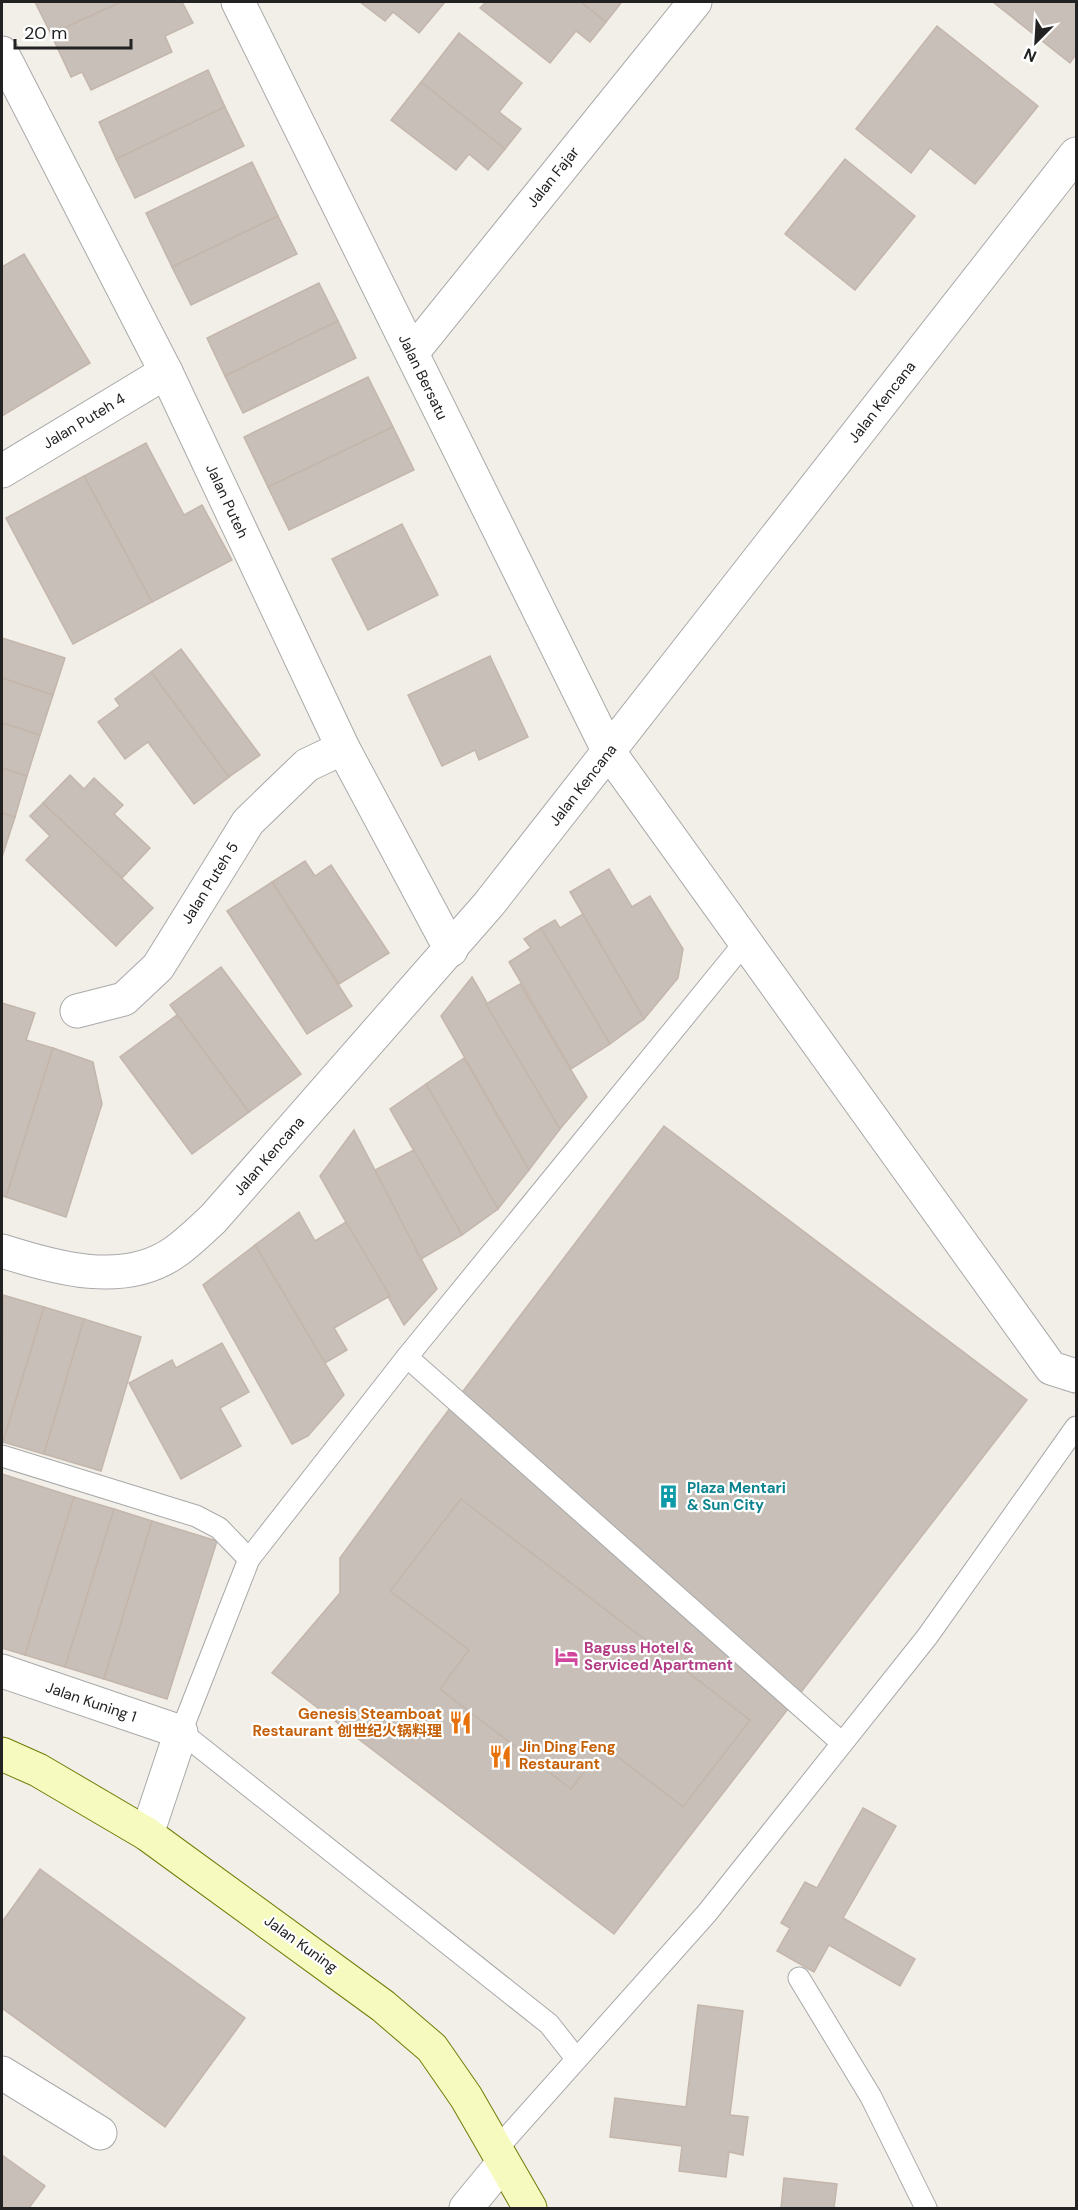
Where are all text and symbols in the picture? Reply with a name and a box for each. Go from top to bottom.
scale bar [15,12,130,50]
north arrow [1006,12,1066,72]
text: 20 m [24,21,67,45]
text: N [1021,43,1040,67]
street label: Jalan Fajar [522,142,584,212]
street label: Jalan Bersatu [394,331,452,423]
street label: Jalan Kencana [844,357,920,447]
street label: Jalan Puteh 4 [39,388,129,454]
street label: Jalan Puteh [201,461,253,541]
street label: Jalan Kencana [545,740,621,830]
street label: Jalan Puteh 5 [177,838,243,928]
street label: Jalan Kencana [229,1112,309,1200]
place label: Plaza Mentari & Sun City [687,1478,786,1515]
building icon: Plaza Mentari & Sun City [656,1484,682,1510]
place label: Baguss Hotel & Serviced Apartment [584,1638,733,1675]
hotel icon: Baguss Hotel & Serviced Apartment [553,1644,579,1670]
street label: Jalan Kuning 1 [43,1677,139,1727]
place label: Genesis Steamboat Restaurant 创世纪火锅料理 [252,1704,442,1741]
restaurant icon: Genesis Steamboat Restaurant 创世纪火锅料理 [447,1710,473,1736]
place label: Jin Ding Feng Restaurant [519,1737,616,1774]
restaurant icon: Jin Ding Feng Restaurant [488,1743,514,1769]
street label: Jalan Kuning [260,1911,342,1977]

